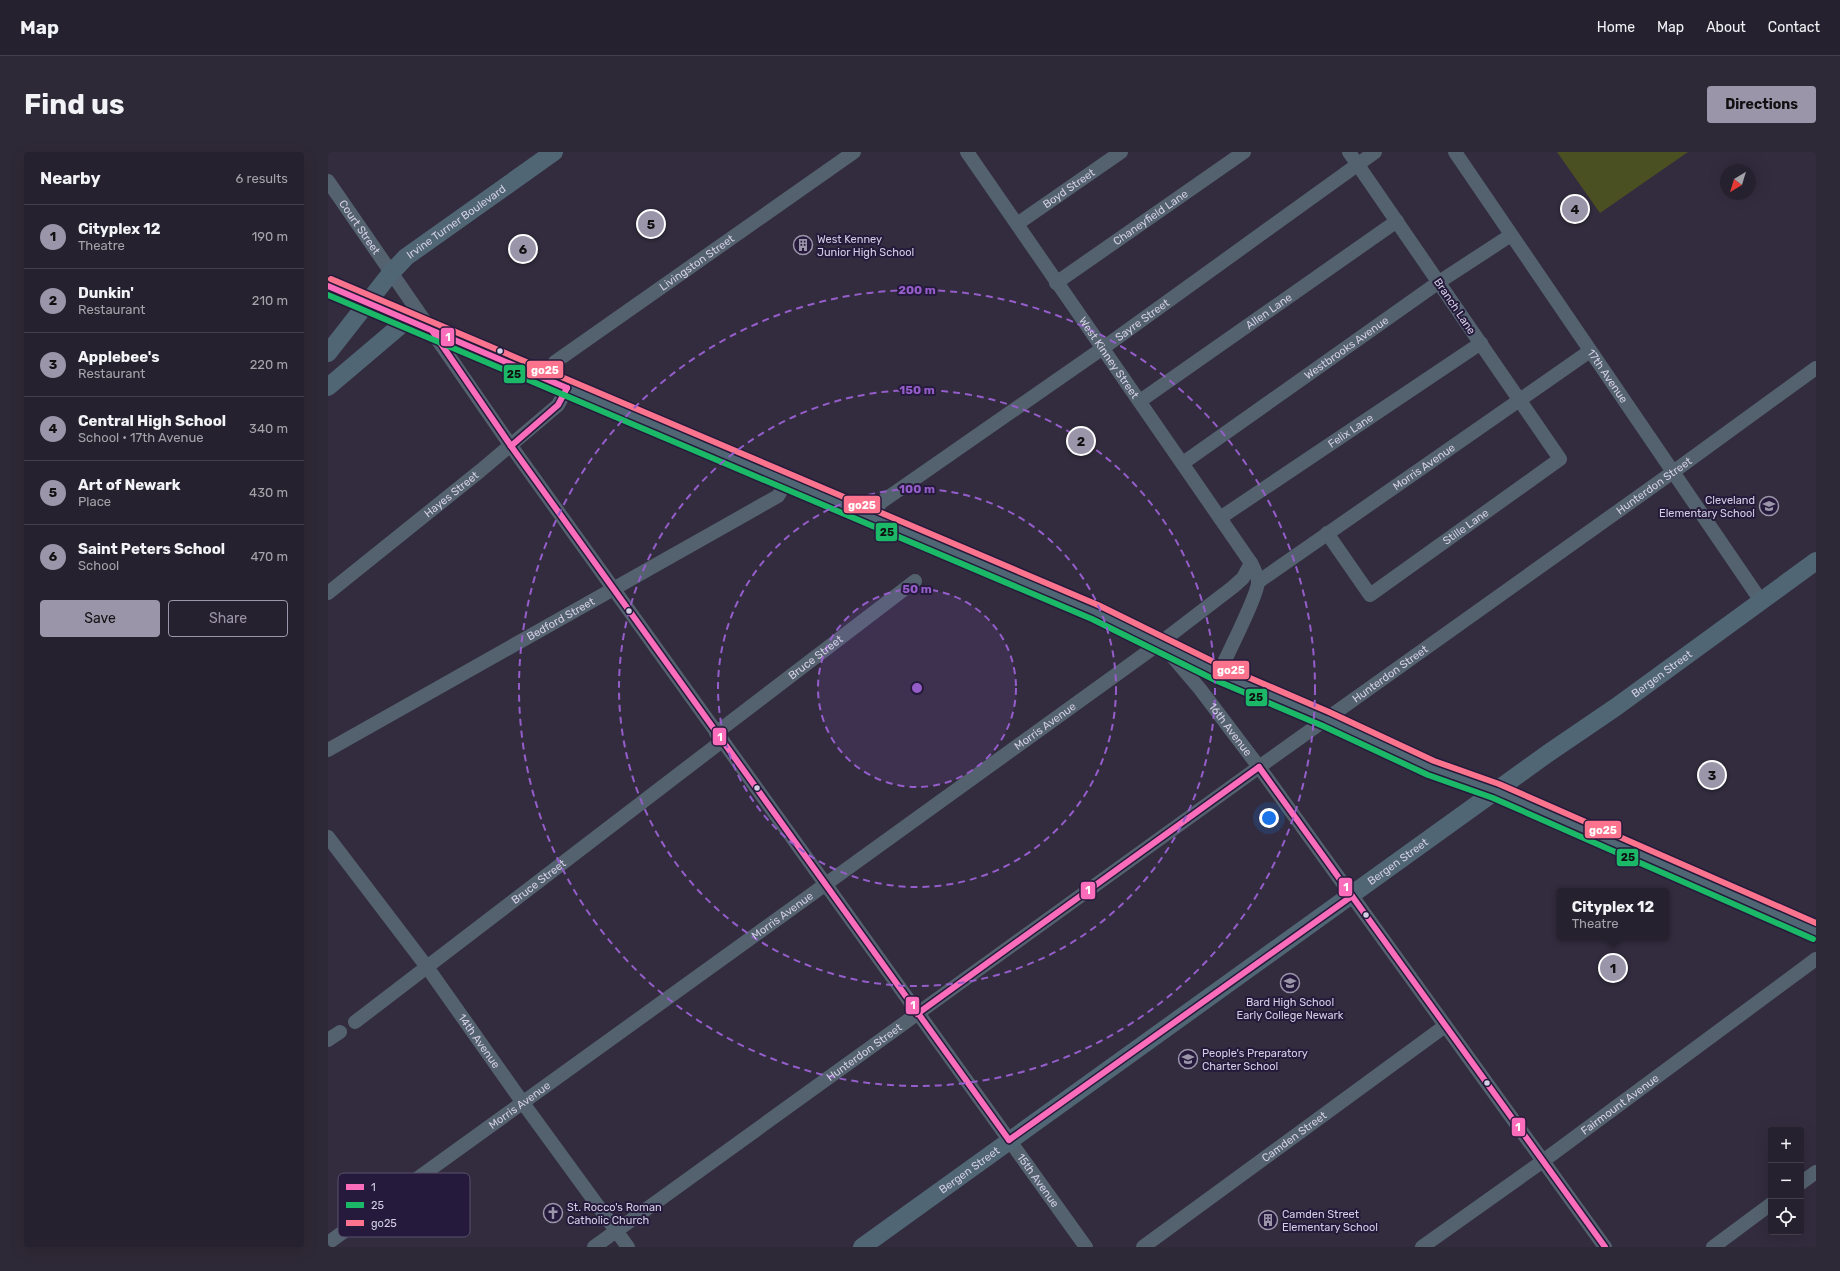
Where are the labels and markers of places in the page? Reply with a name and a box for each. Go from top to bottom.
pin: 4 [1562,194,1588,224]
pin: 5 [638,209,664,239]
place label: West Kenney Junior High School [817,233,914,259]
pin: 6 [510,234,536,264]
building icon: West Kenney Junior High School [792,234,814,256]
unlabelled marker [495,346,505,356]
pin: 2 [1068,426,1094,456]
place label: Cleveland Elementary School [1659,494,1755,520]
school or university icon: Cleveland Elementary School [1758,495,1780,517]
unlabelled marker [624,606,634,616]
centre of rings [910,681,924,695]
pin: 3 [1699,760,1725,790]
unlabelled marker [752,783,762,793]
unlabelled marker [1361,910,1371,920]
pin: 1 [1600,953,1626,983]
school or university icon: Bard High School Early College Newark [1279,972,1301,994]
place label: Bard High School Early College Newark [1237,996,1344,1022]
place label: People's Preparatory Charter School [1202,1047,1308,1073]
school or university icon: People's Preparatory Charter School [1177,1048,1199,1070]
unlabelled marker [1482,1078,1492,1088]
place label: St. Rocco's Roman Catholic Church [567,1201,662,1227]
church icon: St. Rocco's Roman Catholic Church [542,1202,564,1224]
place label: Camden Street Elementary School [1282,1208,1378,1234]
building icon: Camden Street Elementary School [1257,1209,1279,1231]

